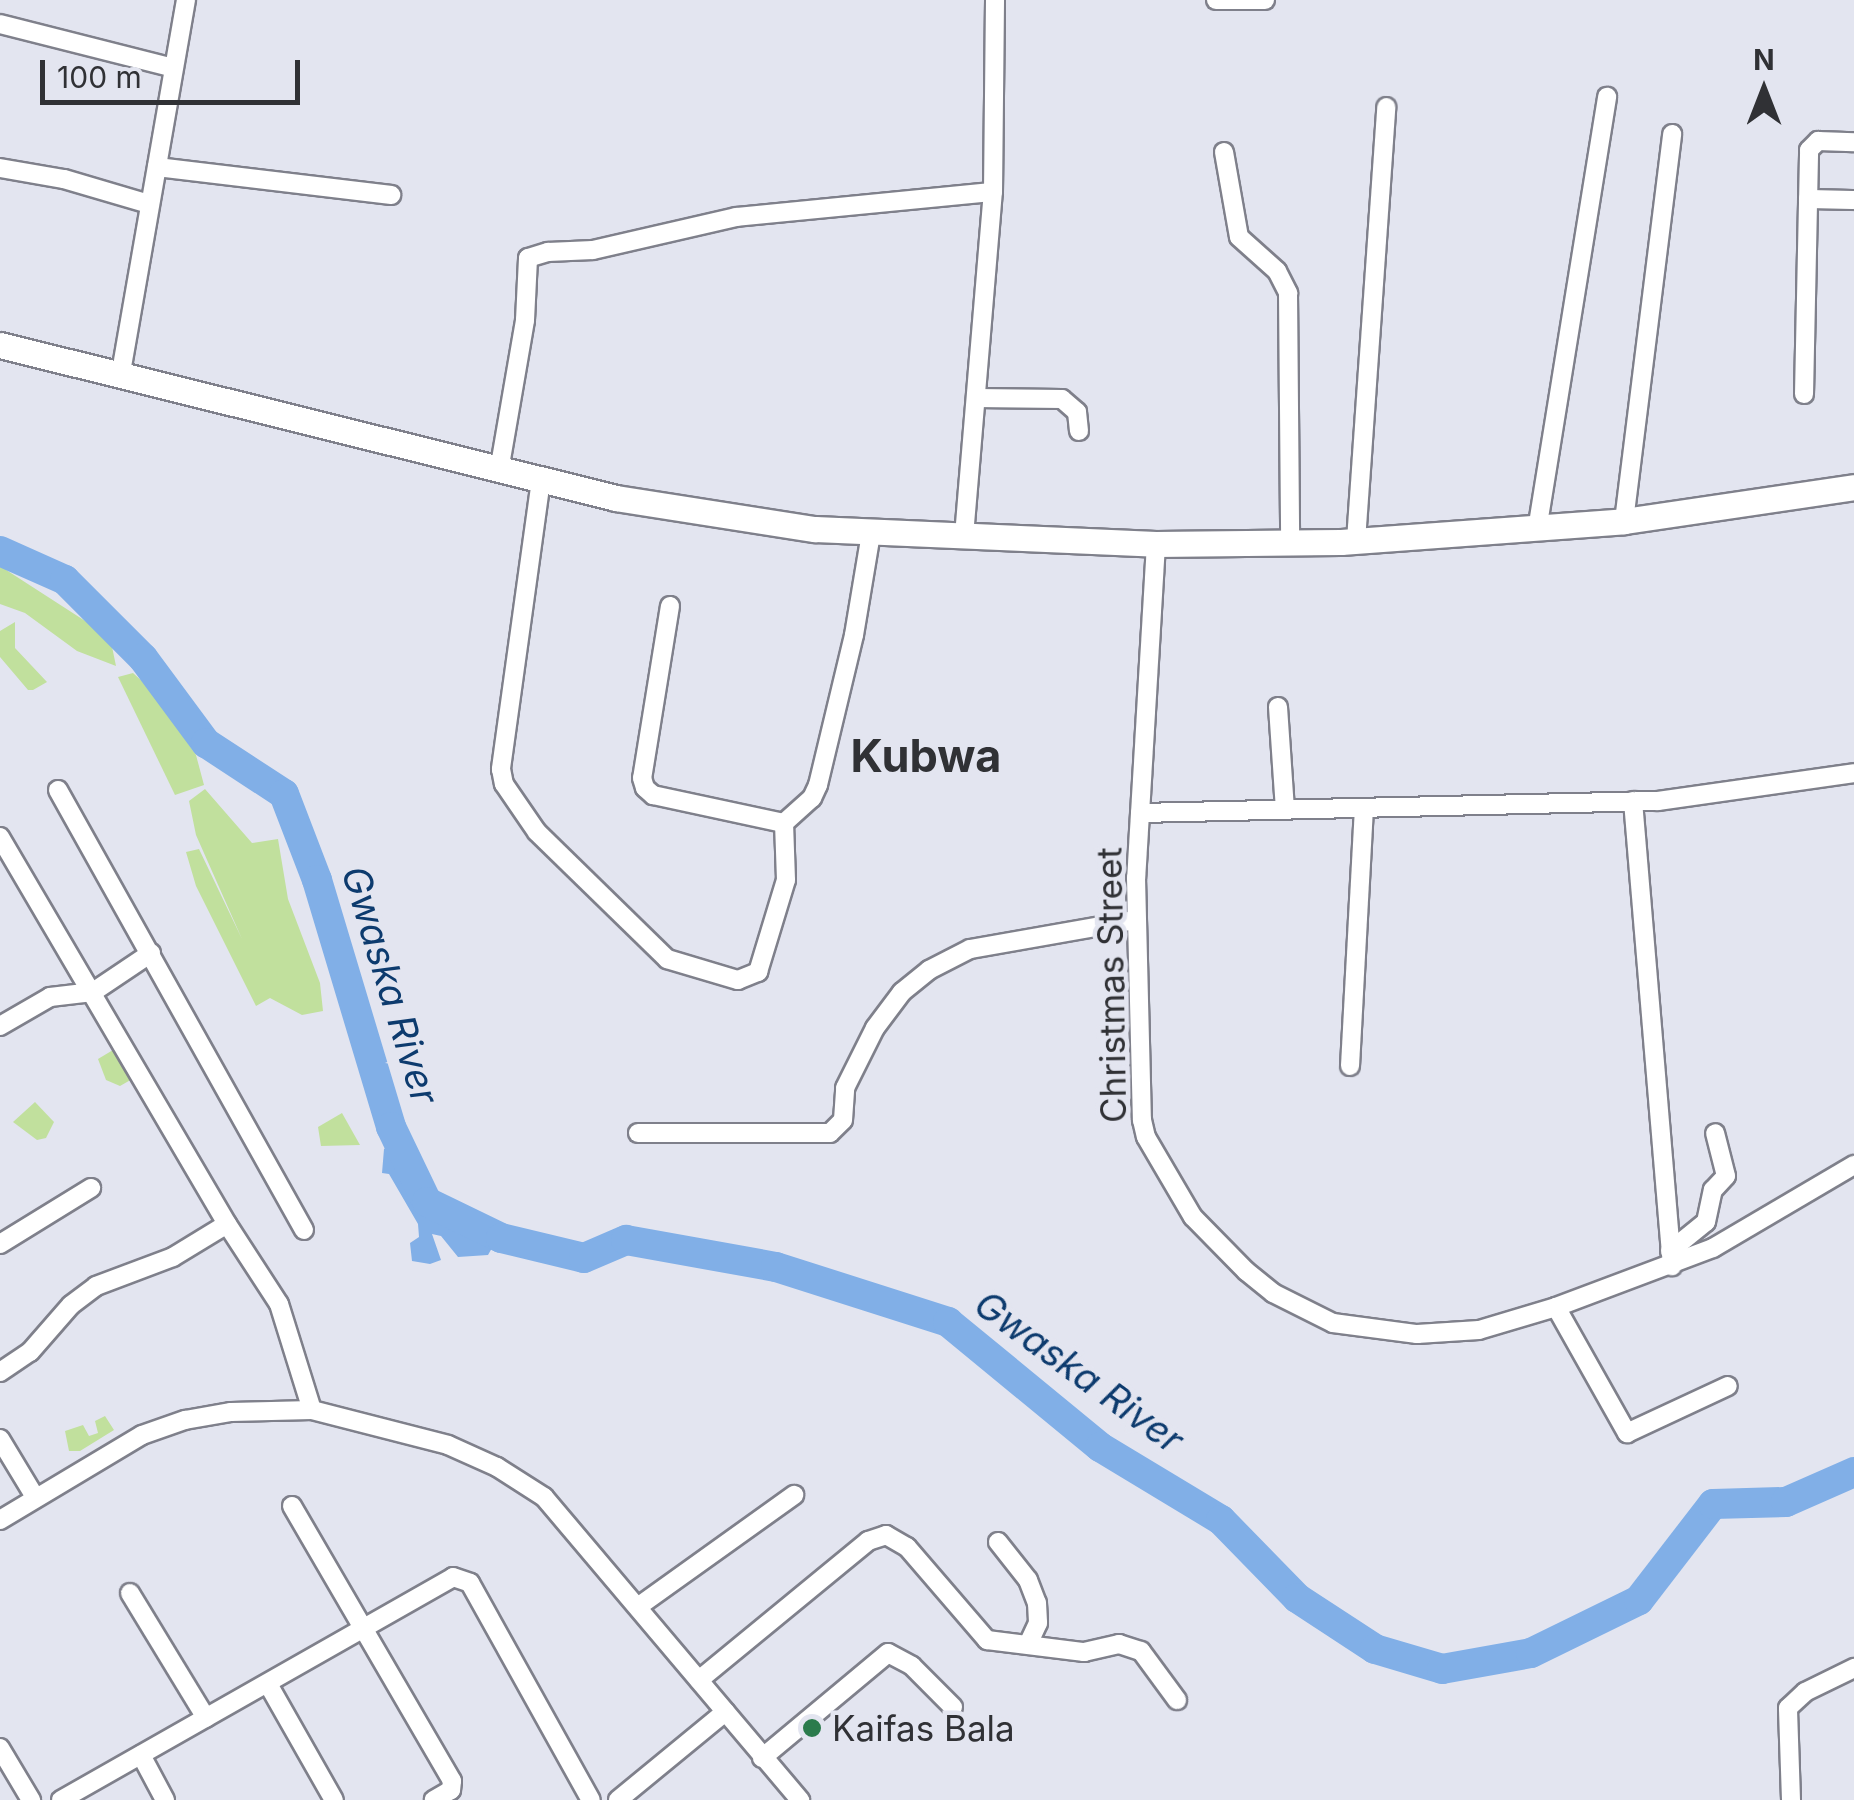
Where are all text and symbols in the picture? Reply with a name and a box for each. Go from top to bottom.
scale bar [45,40,305,102]
north arrow [1714,40,1814,140]
text: N [1753,43,1775,77]
text: 100 m [57,59,142,95]
district label: Kubwa [851,729,1001,783]
street label: Christmas Street [1088,847,1134,1123]
water label: Gwaska River [332,860,448,1110]
water label: Gwaska River [966,1281,1192,1463]
place label: Kaifas Bala [832,1707,1015,1749]
marker: Kaifas Bala [801,1717,823,1739]

